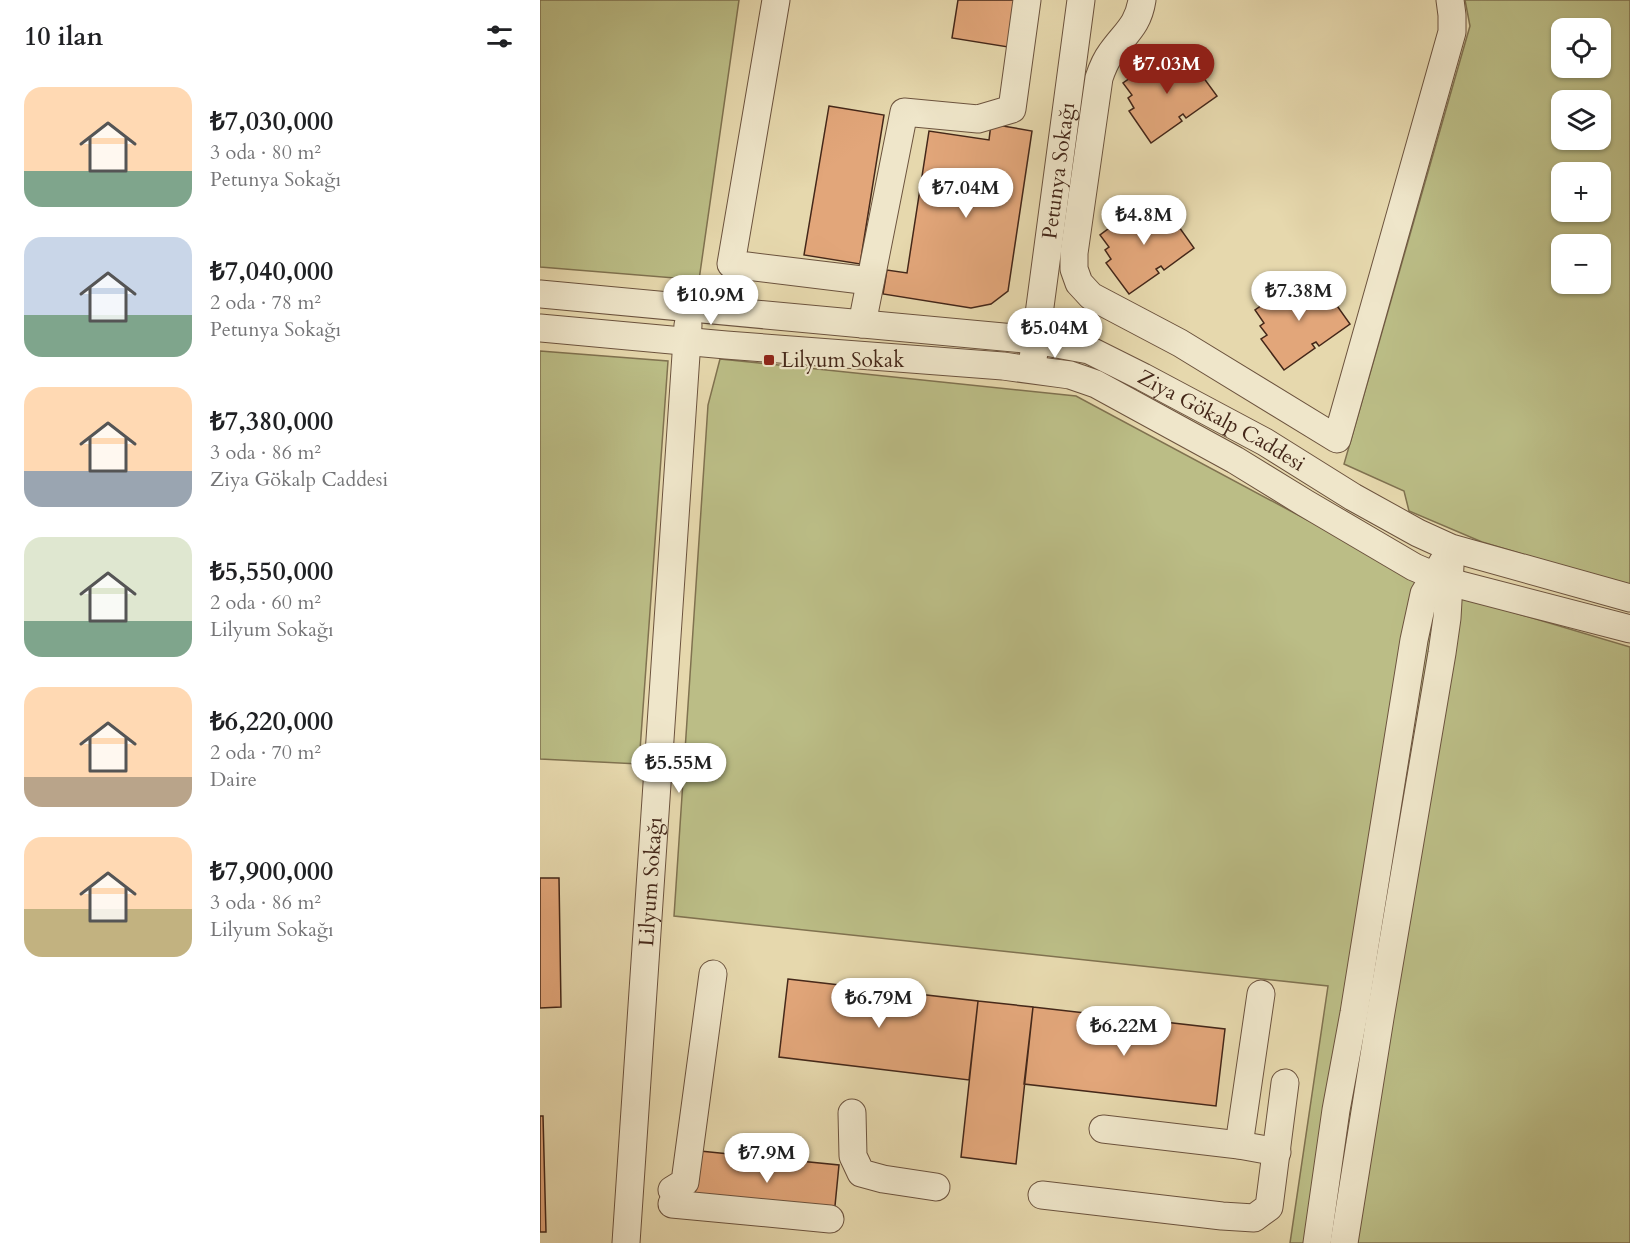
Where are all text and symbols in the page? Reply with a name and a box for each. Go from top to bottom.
map controls [1551,18,1611,294]
button: locate [1551,18,1611,78]
text: 10 ilan [24,19,103,54]
icon: filters [483,20,516,53]
pin: ₺7.03M [1118,44,1216,95]
text: ₺7.03M [1133,50,1201,77]
button: layers [1551,90,1611,150]
street label: Petunya Sokağı [1035,100,1082,241]
text: ₺7,030,000 [210,104,333,139]
icon: home [72,111,144,183]
text: 3 oda · 80 m² [210,139,321,166]
button: + [1551,162,1611,222]
text: Petunya Sokağı [210,166,341,193]
pin: ₺7.04M [917,168,1015,219]
text: ₺7.04M [932,174,1000,201]
pin: ₺4.8M [1102,195,1186,246]
text: ₺4.8M [1115,201,1173,228]
button: − [1551,234,1611,294]
text: ₺7,040,000 [210,254,333,289]
icon: home [72,261,144,333]
pin: ₺7.38M [1250,271,1348,322]
pin: ₺10.9M [662,275,760,326]
text: ₺7.38M [1265,277,1333,304]
text: ₺10.9M [677,281,745,308]
text: 2 oda · 78 m² [210,289,321,316]
pin: ₺5.04M [1006,308,1104,359]
text: ₺5.04M [1021,314,1089,341]
text: Petunya Sokağı [210,316,341,343]
place label: Lilyum Sokak [781,346,905,375]
marker: Lilyum Sokak [762,353,776,367]
street label: Ziya Gökalp Caddesi [1133,362,1311,478]
text: ₺7,380,000 [210,404,333,439]
icon: home [72,411,144,483]
text: 3 oda · 86 m² [210,439,321,466]
text: Ziya Gökalp Caddesi [210,466,388,493]
text: ₺5,550,000 [210,554,333,589]
icon: home [72,561,144,633]
text: 2 oda · 60 m² [210,589,321,616]
text: Lilyum Sokağı [210,616,334,643]
text: ₺6,220,000 [210,704,333,739]
icon: home [72,711,144,783]
text: 2 oda · 70 m² [210,739,321,766]
pin: ₺5.55M [630,743,728,794]
text: ₺5.55M [645,749,713,776]
text: Daire [210,766,257,793]
street label: Lilyum Sokağı [632,816,669,948]
text: ₺7,900,000 [210,854,333,889]
icon: home [72,861,144,933]
text: 3 oda · 86 m² [210,889,321,916]
text: Lilyum Sokağı [210,916,334,943]
pin: ₺6.79M [830,978,928,1029]
text: ₺6.79M [845,984,913,1011]
pin: ₺6.22M [1075,1006,1173,1057]
text: ₺6.22M [1090,1012,1158,1039]
pin: ₺7.9M [725,1133,809,1184]
text: ₺7.9M [738,1139,796,1166]

